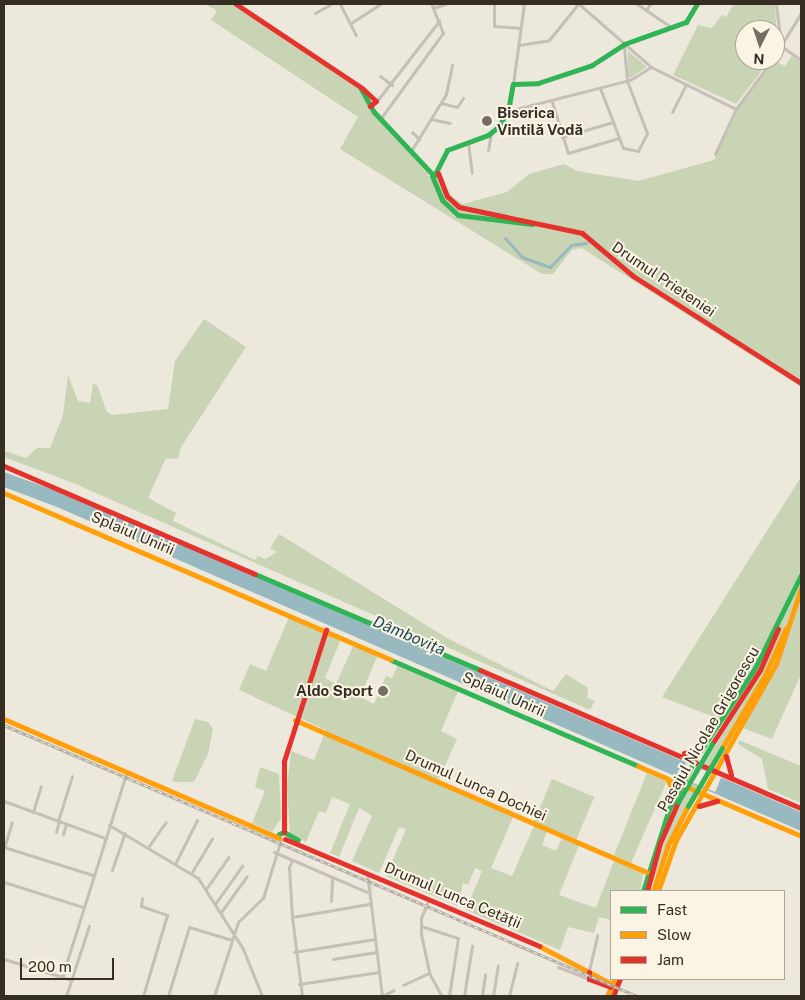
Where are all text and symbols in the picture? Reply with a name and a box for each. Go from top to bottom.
north arrow [735,20,785,70]
text: N [753,51,765,67]
place label: Biserica Vintilă Vodă [497,103,583,138]
marker: Biserica Vintilă Vodă [481,115,493,127]
street label: Drumul Prieteniei [609,238,719,320]
street label: Splaiul Unirii [89,507,177,559]
water label: Dâmbovița [370,612,448,660]
street label: Pasajul Nicolae Grigorescu [653,643,763,815]
street label: Splaiul Unirii [460,668,548,720]
place label: Aldo Sport [296,682,373,700]
marker: Aldo Sport [377,685,389,697]
street label: Drumul Lunca Dochiei [403,746,549,824]
street label: Drumul Lunca Cetății [382,858,524,932]
legend [610,890,785,980]
text: Fast [657,901,687,918]
text: Slow [657,926,691,943]
scale bar [22,948,116,980]
text: Jam [657,951,684,968]
text: 200 m [28,958,72,975]

